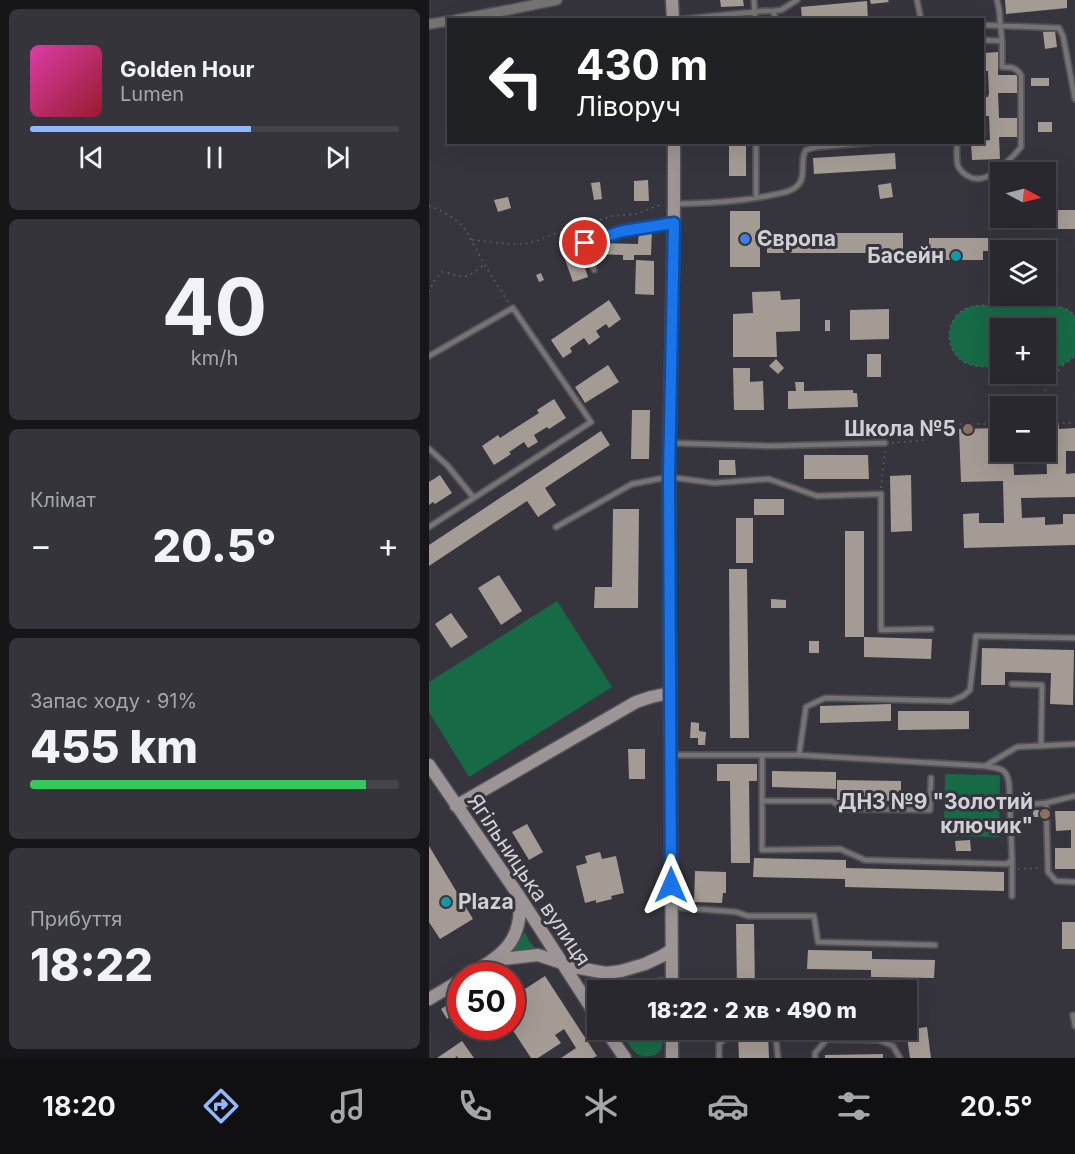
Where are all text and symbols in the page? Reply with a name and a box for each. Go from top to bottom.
text: 430 m [576,39,708,90]
icon: left [477,42,555,120]
text: Golden Hour [120,56,254,82]
text: Lumen [120,82,184,106]
text: Ліворуч [576,90,681,123]
icon: previous [75,141,108,174]
icon: pause [198,141,231,174]
icon: next [321,141,354,174]
north arrow [990,162,1056,228]
map controls [990,162,1056,462]
pin [559,217,610,268]
icon: arrive [568,226,601,259]
place label: Європа [757,226,836,251]
marker: Європа [738,232,752,246]
button: layers [990,240,1056,306]
place label: Басейн [867,243,944,268]
marker: Басейн [949,249,963,263]
text: 40 [162,259,267,354]
button: + [990,318,1056,384]
text: km/h [191,346,238,370]
button: − [990,396,1056,462]
place label: Школа №5 [844,416,956,441]
marker: Школа №5 [961,422,975,436]
text: Клімат [30,488,96,512]
text: 20.5° [153,518,276,573]
text: − [30,525,52,565]
text: + [377,525,399,565]
text: Запас ходу · 91% [30,689,197,713]
text: 455 km [30,719,198,774]
street label: Ягільницька вулиця [463,789,596,970]
place label: ДНЗ №9 "Золотий ключик" [838,789,1033,838]
marker: ДНЗ №9 "Золотий ключик" [1038,807,1052,821]
position arrow [639,853,703,917]
place label: Plaza [458,889,514,914]
marker: Plaza [439,895,453,909]
text: Прибуття [30,907,122,931]
text: 18:22 [30,937,153,992]
speed limit sign: 50 [447,962,525,1040]
text: 18:22 · 2 хв · 490 m [647,997,857,1023]
icon: directions [200,1085,242,1127]
icon: music [327,1085,369,1127]
icon: phone [454,1085,496,1127]
icon: climate [580,1085,622,1127]
icon: car [707,1085,749,1127]
icon: filters [833,1085,875,1127]
text: 18:20 [42,1090,116,1123]
text: 20.5° [960,1090,1033,1123]

